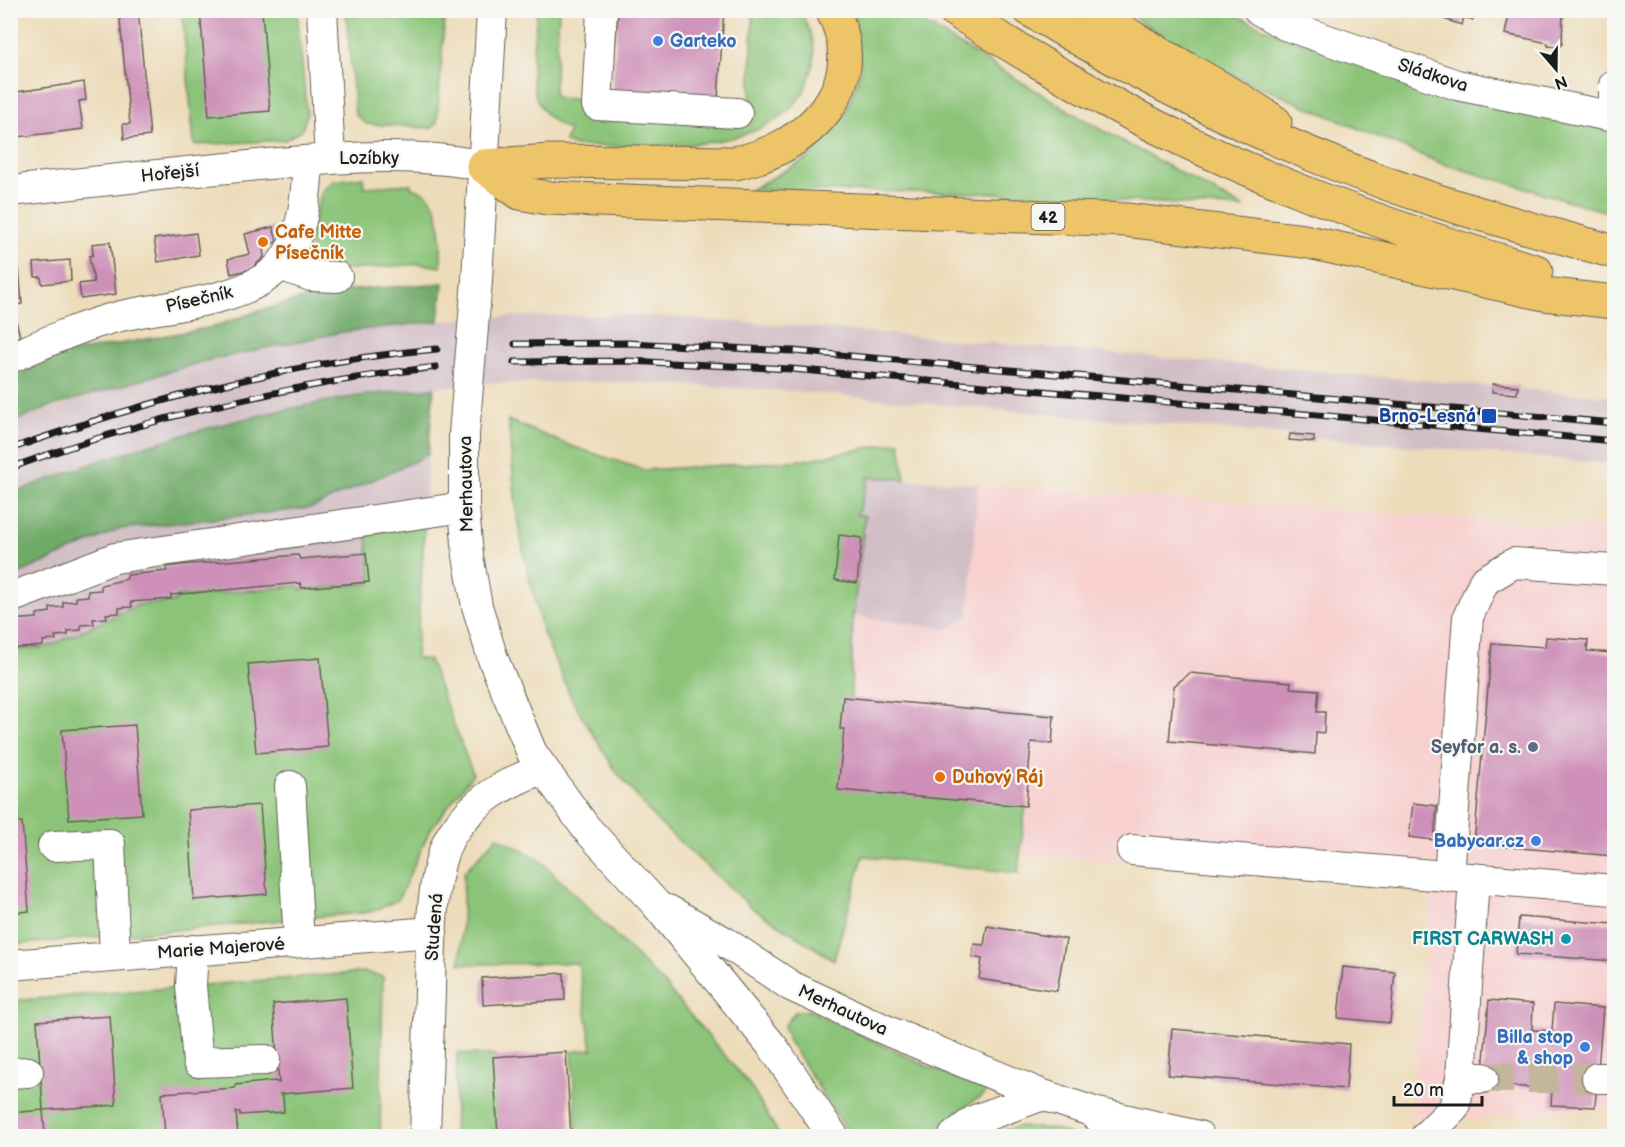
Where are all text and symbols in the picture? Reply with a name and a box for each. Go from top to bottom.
place label: Garteko [670,31,736,52]
marker: Garteko [651,34,665,48]
north arrow [1526,39,1586,99]
street label: Sládkova [1395,54,1471,97]
text: N [1552,71,1570,93]
street label: Lozíbky [339,148,400,169]
street label: Hořejší [140,160,201,187]
road number: 42 [1032,204,1064,230]
place label: Cafe Mitte Písečník [275,222,362,264]
marker: Cafe Mitte Písečník [256,235,270,249]
street label: Písečník [164,282,235,317]
place label: Brno-Lesná [1379,406,1476,427]
marker: Brno-Lesná [1480,407,1498,425]
street label: Merhautova [455,436,478,532]
place label: Seyfor a. s. [1431,737,1521,758]
marker: Seyfor a. s. [1526,740,1540,754]
place label: Duhový Ráj [952,767,1043,788]
marker: Duhový Ráj [933,770,947,784]
place label: Babycar.cz [1434,831,1524,852]
marker: Babycar.cz [1529,834,1543,848]
street label: Studená [422,893,447,962]
place label: FIRST CARWASH [1412,929,1554,950]
marker: FIRST CARWASH [1559,932,1573,946]
street label: Marie Majerové [156,934,286,963]
street label: Merhautova [795,981,891,1040]
place label: Billa stop & shop [1496,1027,1573,1069]
marker: Billa stop & shop [1578,1040,1592,1054]
scale bar [1394,1069,1482,1107]
text: 20 m [1403,1080,1444,1101]

